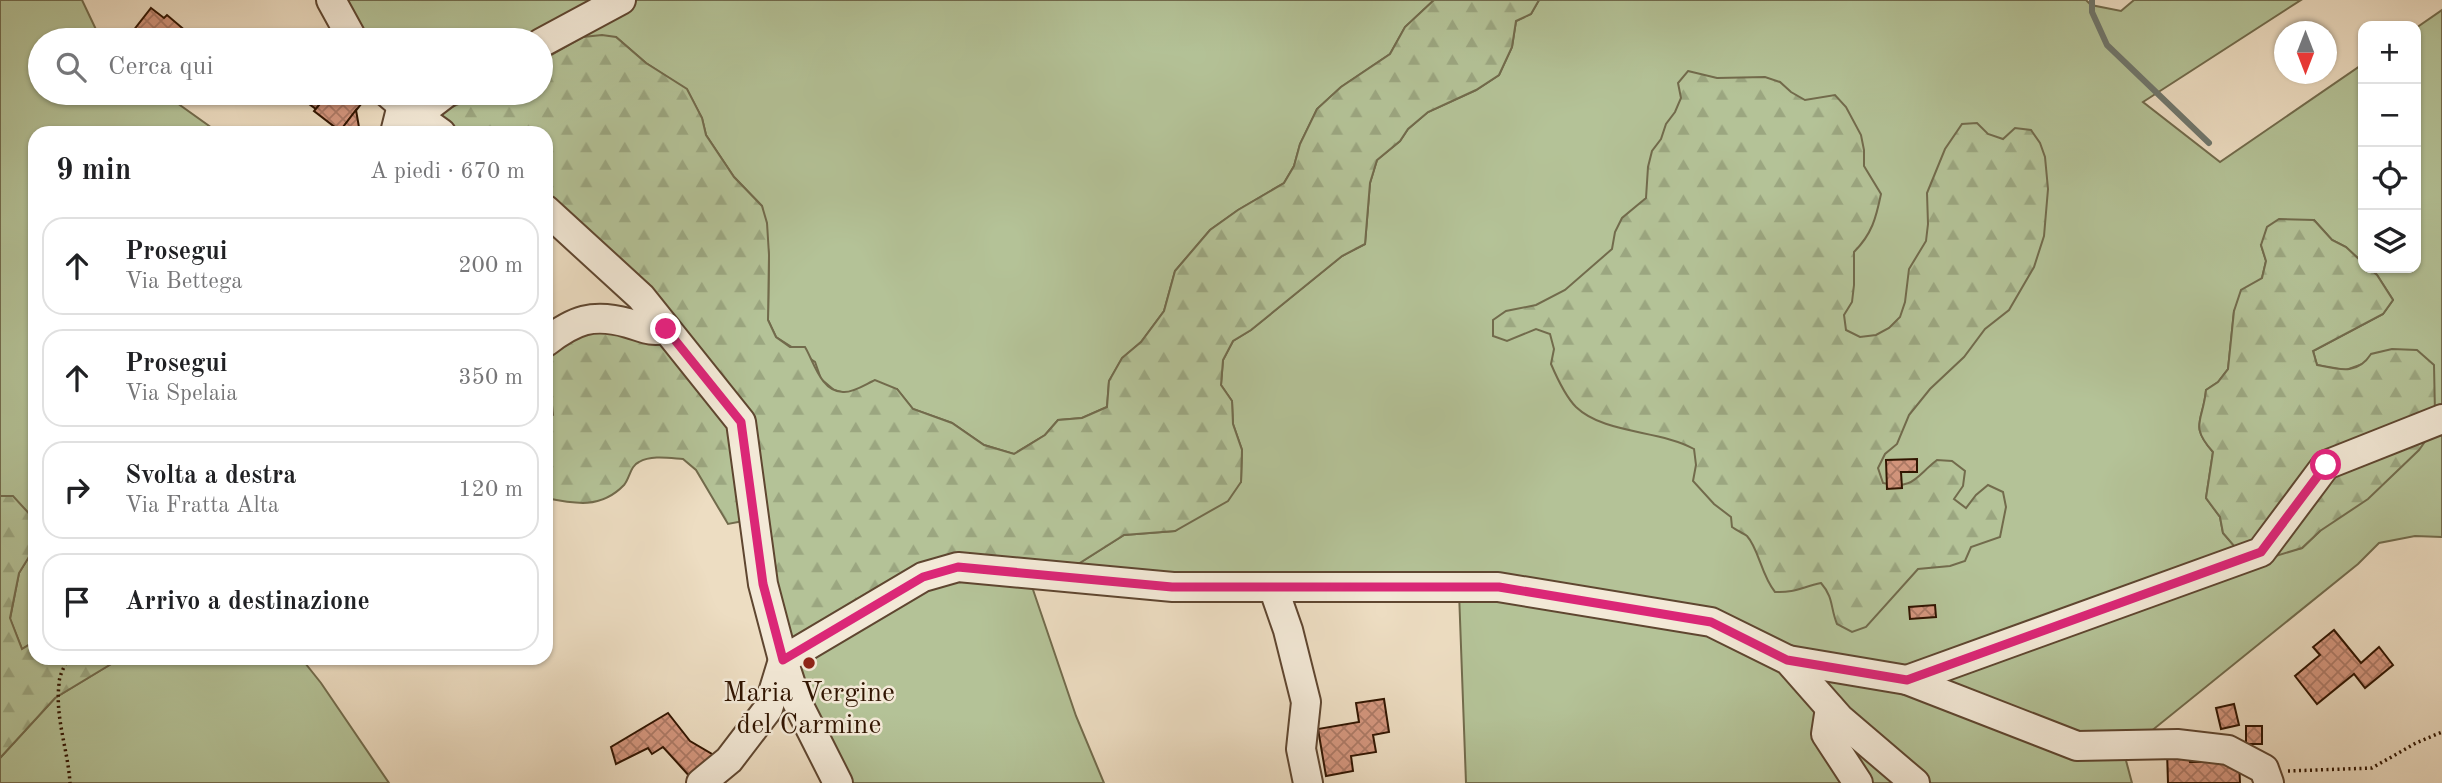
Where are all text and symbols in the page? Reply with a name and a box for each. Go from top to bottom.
north arrow [2274,21,2337,84]
map controls [2358,21,2421,273]
button: + [2358,21,2421,84]
search box [28,28,553,105]
icon: search [52,48,90,86]
text: Cerca qui [108,54,213,80]
button: − [2358,84,2421,147]
button: locate [2358,147,2421,210]
text: 9 min [56,156,131,186]
text: A piedi · 670 m [370,160,525,183]
button: layers [2358,210,2421,273]
text: Prosegui [125,239,228,265]
icon: ahead [58,247,96,285]
text: 200 m [458,254,523,277]
text: Via Bettega [125,270,243,293]
route end [650,313,681,344]
text: Prosegui [125,351,228,377]
icon: ahead [58,359,96,397]
text: 350 m [458,366,523,389]
text: Via Spelaia [125,382,238,405]
route start [2310,449,2341,480]
text: Svolta a destra [125,463,296,489]
icon: right [58,471,96,509]
text: 120 m [458,478,523,501]
text: Via Fratta Alta [125,494,279,517]
icon: arrive [58,583,96,621]
text: Arrivo a destinazione [125,589,370,615]
marker: Maria Vergine del Carmine [801,655,817,671]
place label: Maria Vergine del Carmine [723,680,895,740]

